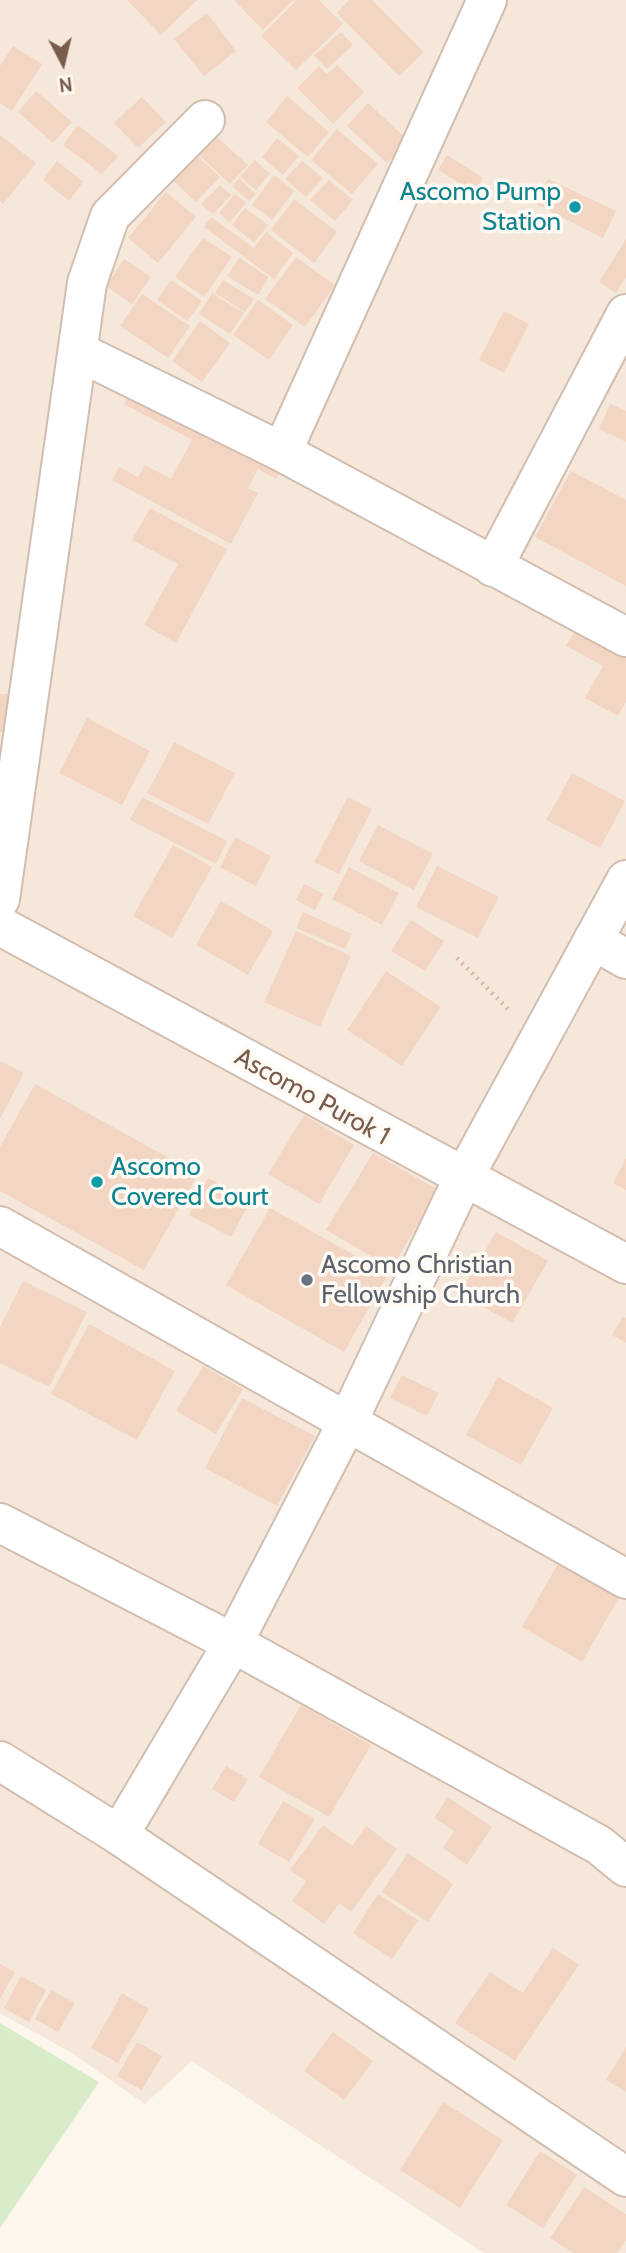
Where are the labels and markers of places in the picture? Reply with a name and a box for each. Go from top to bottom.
place label: Ascomo Pump Station [400,176,561,238]
marker: Ascomo Pump Station [567,199,583,215]
place label: Ascomo Covered Court [111,1151,269,1212]
marker: Ascomo Covered Court [89,1174,105,1190]
place label: Ascomo Christian Fellowship Church [321,1249,520,1310]
marker: Ascomo Christian Fellowship Church [299,1272,315,1288]

